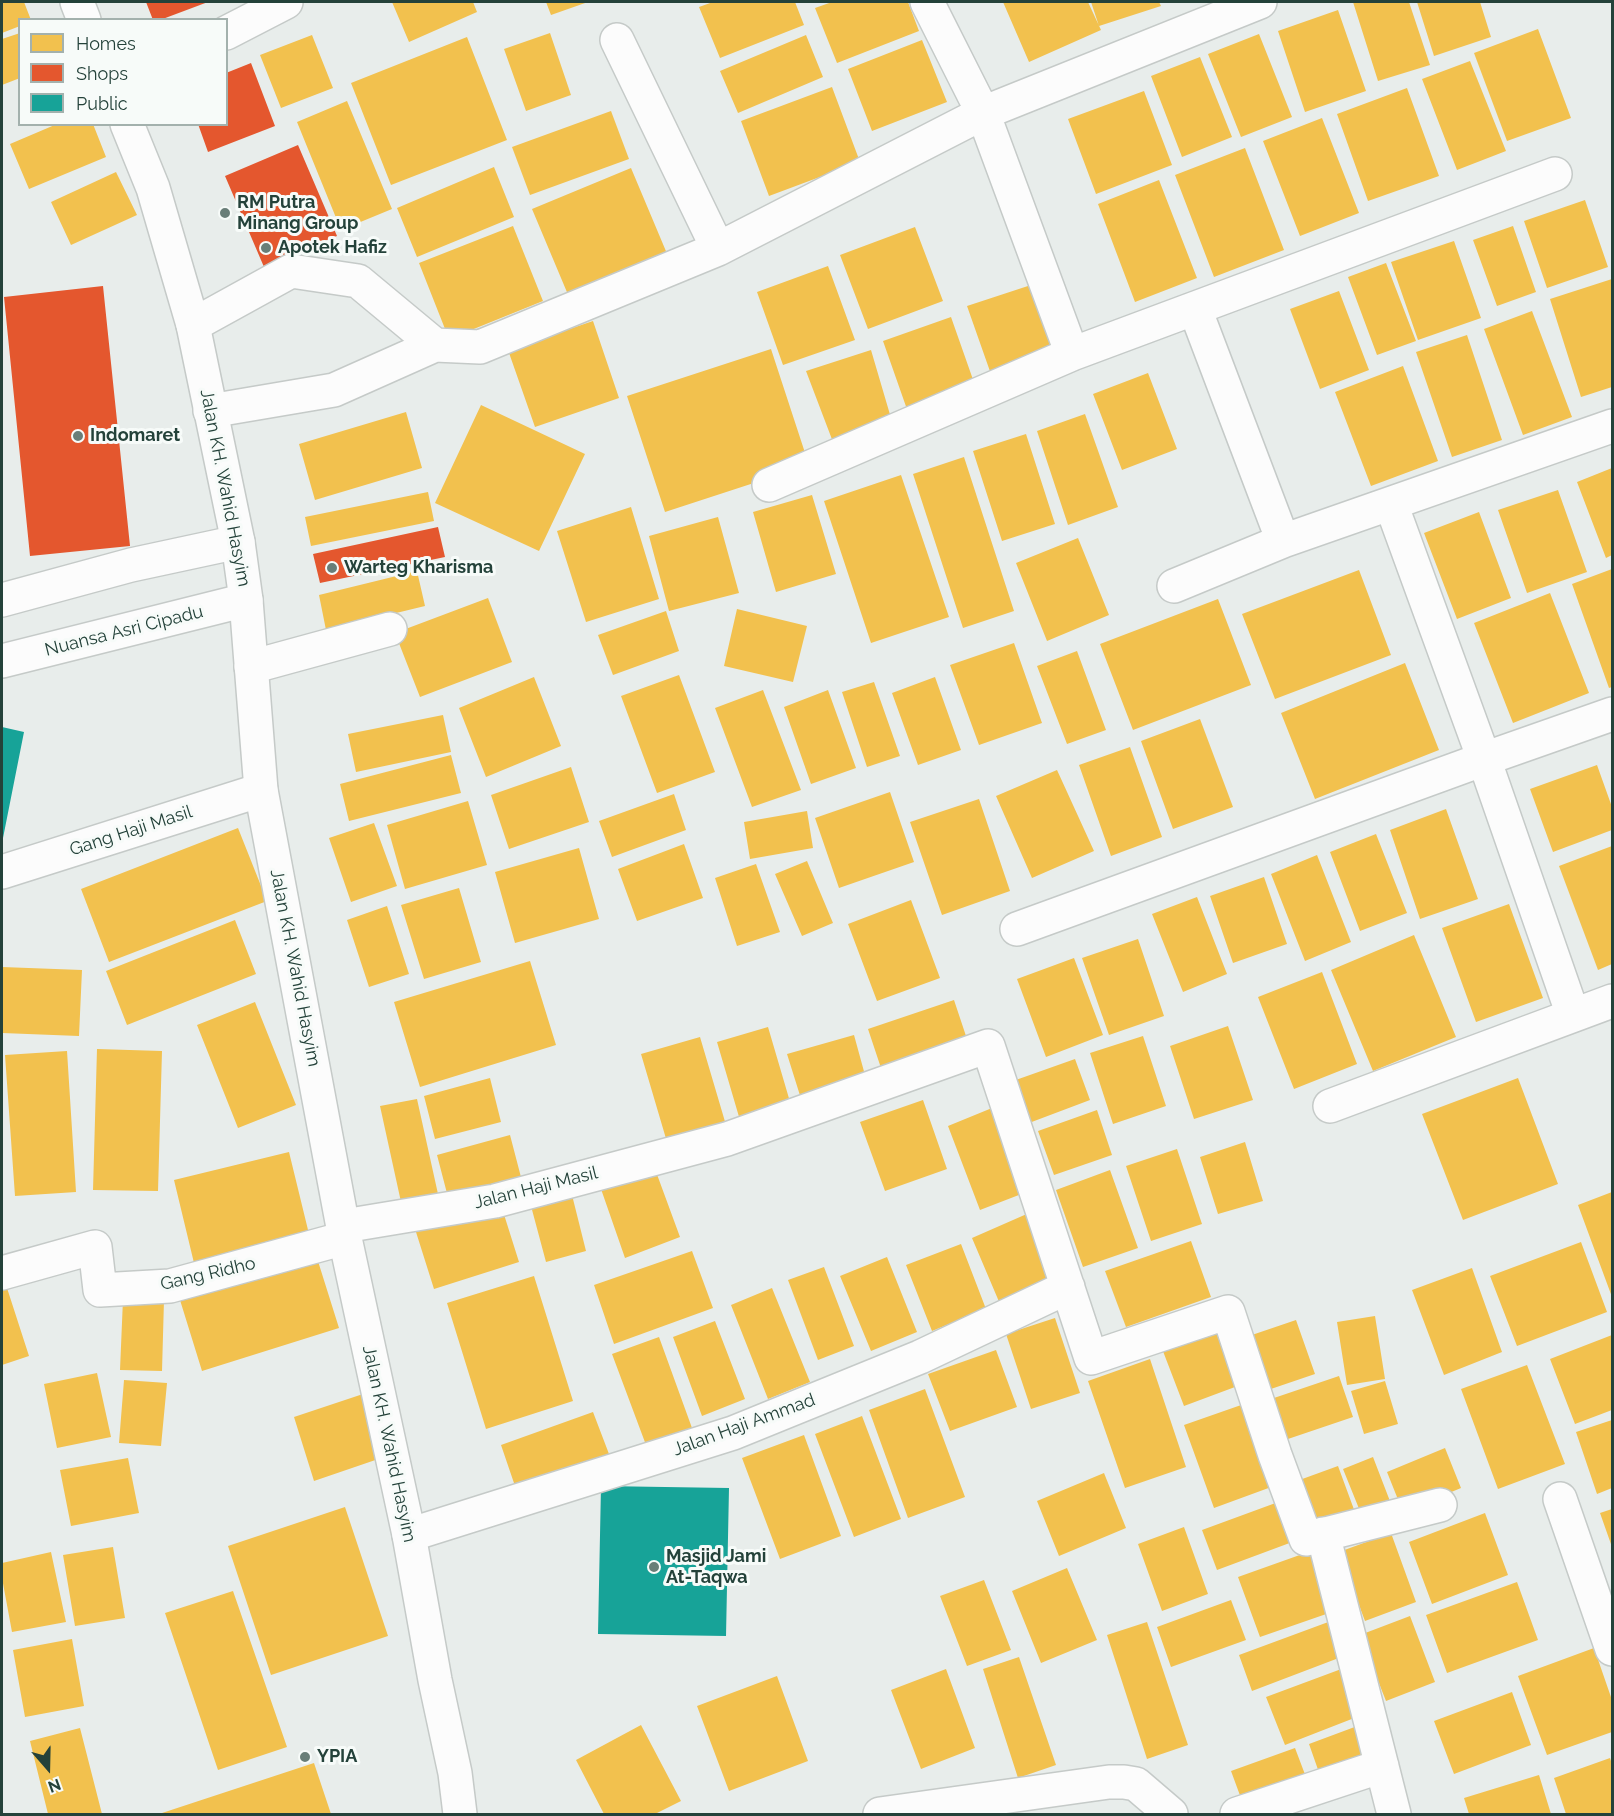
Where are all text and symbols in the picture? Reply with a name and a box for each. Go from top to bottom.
legend [18,18,228,126]
text: Homes [76,33,136,54]
text: Shops [76,63,128,84]
text: Public [76,93,128,114]
place label: RM Putra Minang Group [237,192,358,234]
marker: RM Putra Minang Group [218,206,232,220]
place label: Apotek Hafiz [278,237,387,259]
marker: Apotek Hafiz [259,241,273,255]
street label: Jalan KH. Wahid Hasyim [195,387,255,589]
place label: Indomaret [90,425,180,447]
marker: Indomaret [71,429,85,443]
place label: Warteg Kharisma [344,557,493,579]
marker: Warteg Kharisma [325,561,339,575]
street label: Nuansa Asri Cipadu [42,601,206,661]
street label: Gang Haji Masil [67,801,195,861]
street label: Jalan KH. Wahid Hasyim [265,867,325,1069]
street label: Jalan Haji Masil [472,1162,600,1214]
street label: Gang Ridho [158,1253,258,1295]
street label: Jalan KH. Wahid Hasyim [358,1344,420,1544]
street label: Jalan Haji Ammad [670,1389,818,1461]
place label: Masjid Jami At-Taqwa [666,1546,766,1588]
marker: Masjid Jami At-Taqwa [647,1560,661,1574]
north arrow [18,1738,78,1798]
place label: YPIA [317,1746,357,1768]
marker: YPIA [298,1750,312,1764]
text: N [45,1774,63,1796]

